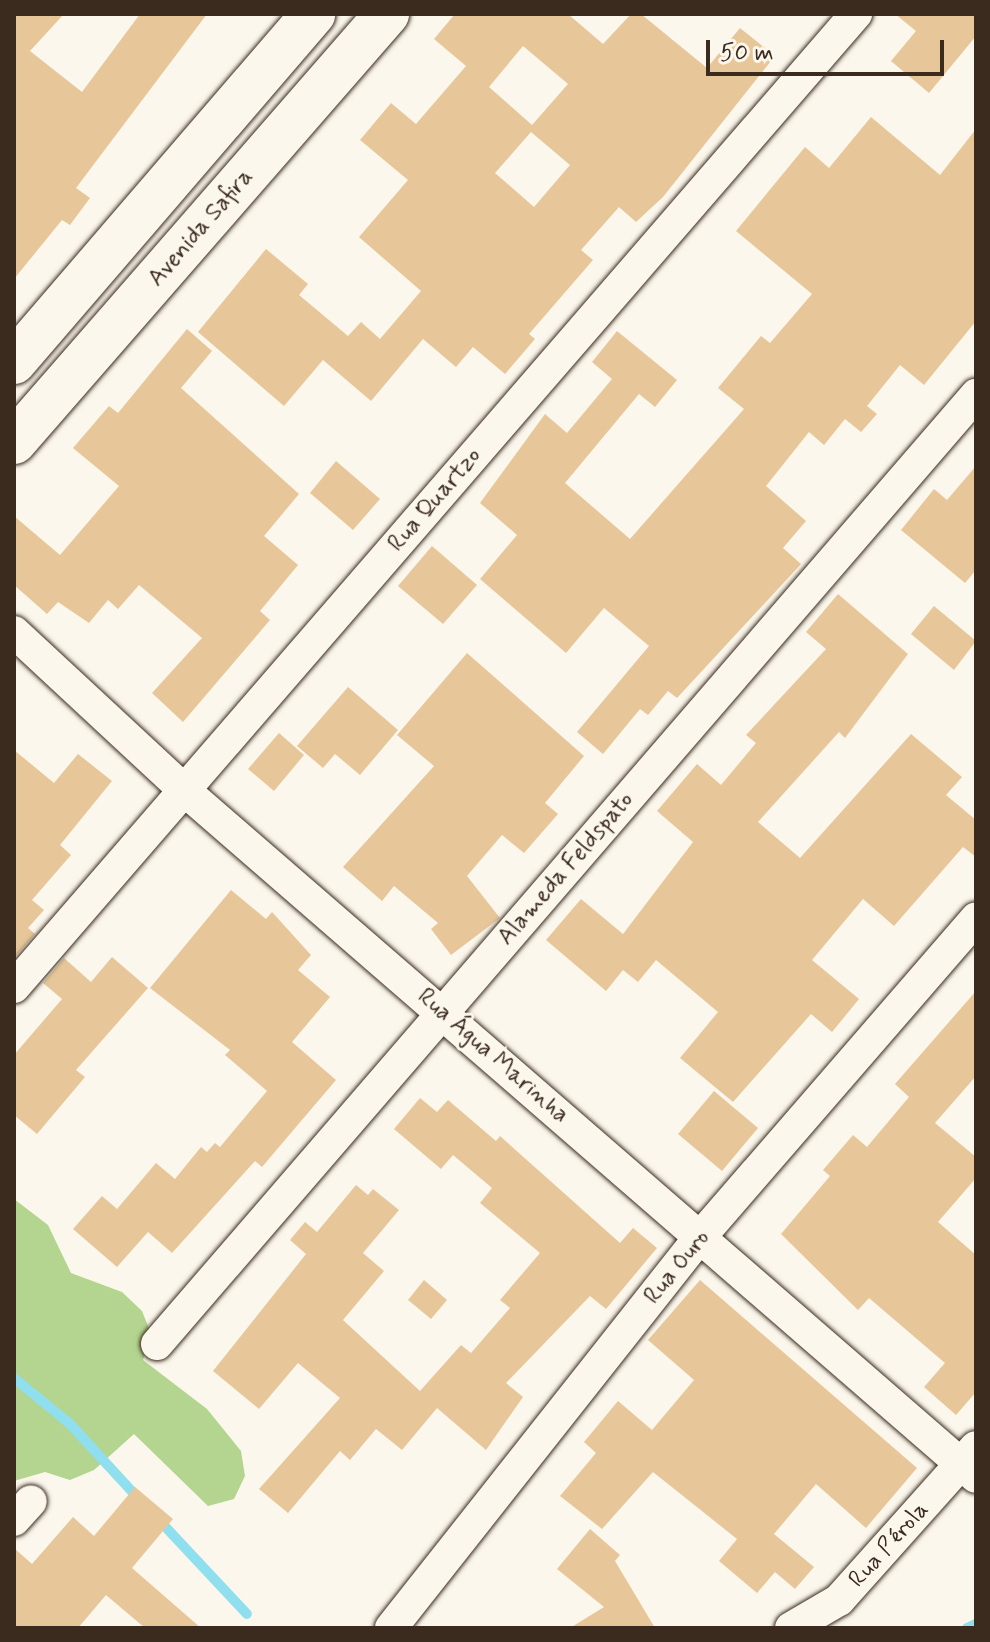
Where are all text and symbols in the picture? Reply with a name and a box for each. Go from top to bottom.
scale bar [710,24,948,74]
text: 50 m [720,38,774,69]
street label: Avenida Safira [142,163,260,293]
street label: Rua Quartzo [383,443,487,557]
street label: Alameda Feldspato [492,786,640,952]
street label: Rua Água Marinha [411,982,575,1130]
street label: Rua Ouro [639,1225,715,1309]
street label: Rua Pérola [843,1496,935,1594]

